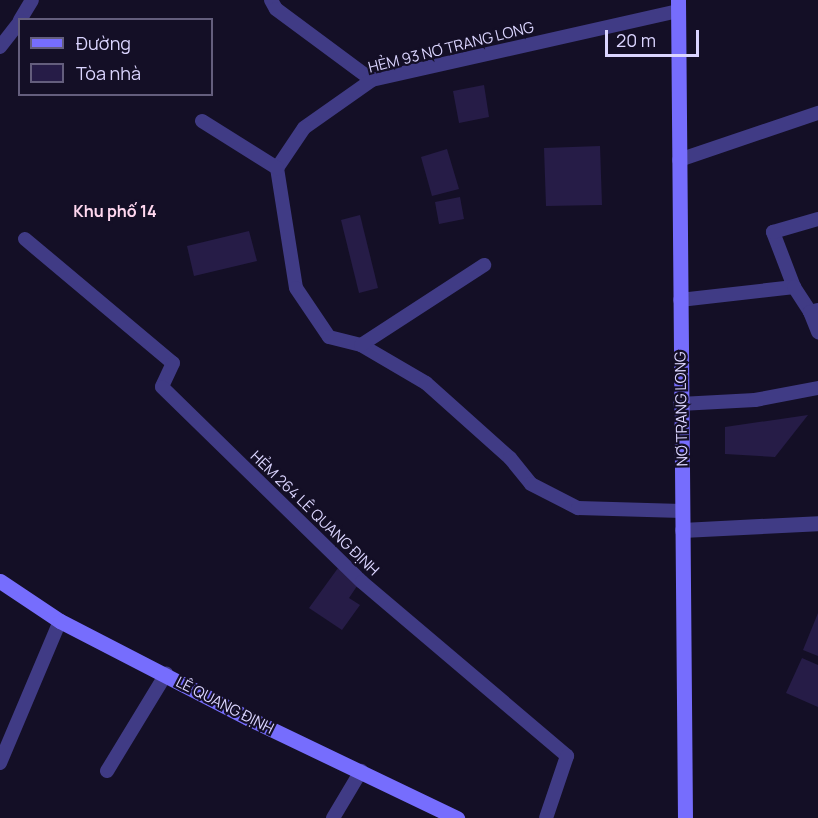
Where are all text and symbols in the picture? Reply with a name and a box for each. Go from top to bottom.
legend [18,18,213,96]
street label: HẺM 93 NƠ TRANG LONG [366,18,536,76]
scale bar [608,18,702,56]
text: 20 m [616,28,656,52]
text: Đường [76,31,131,55]
text: Tòa nhà [76,61,141,85]
district label: Khu phố 14 [73,201,157,221]
street label: NƠ TRANG LONG [671,351,691,467]
street label: HẺM 264 LÊ QUANG ĐỊNH [247,447,383,579]
street label: LÊ QUANG ĐỊNH [173,673,277,737]

